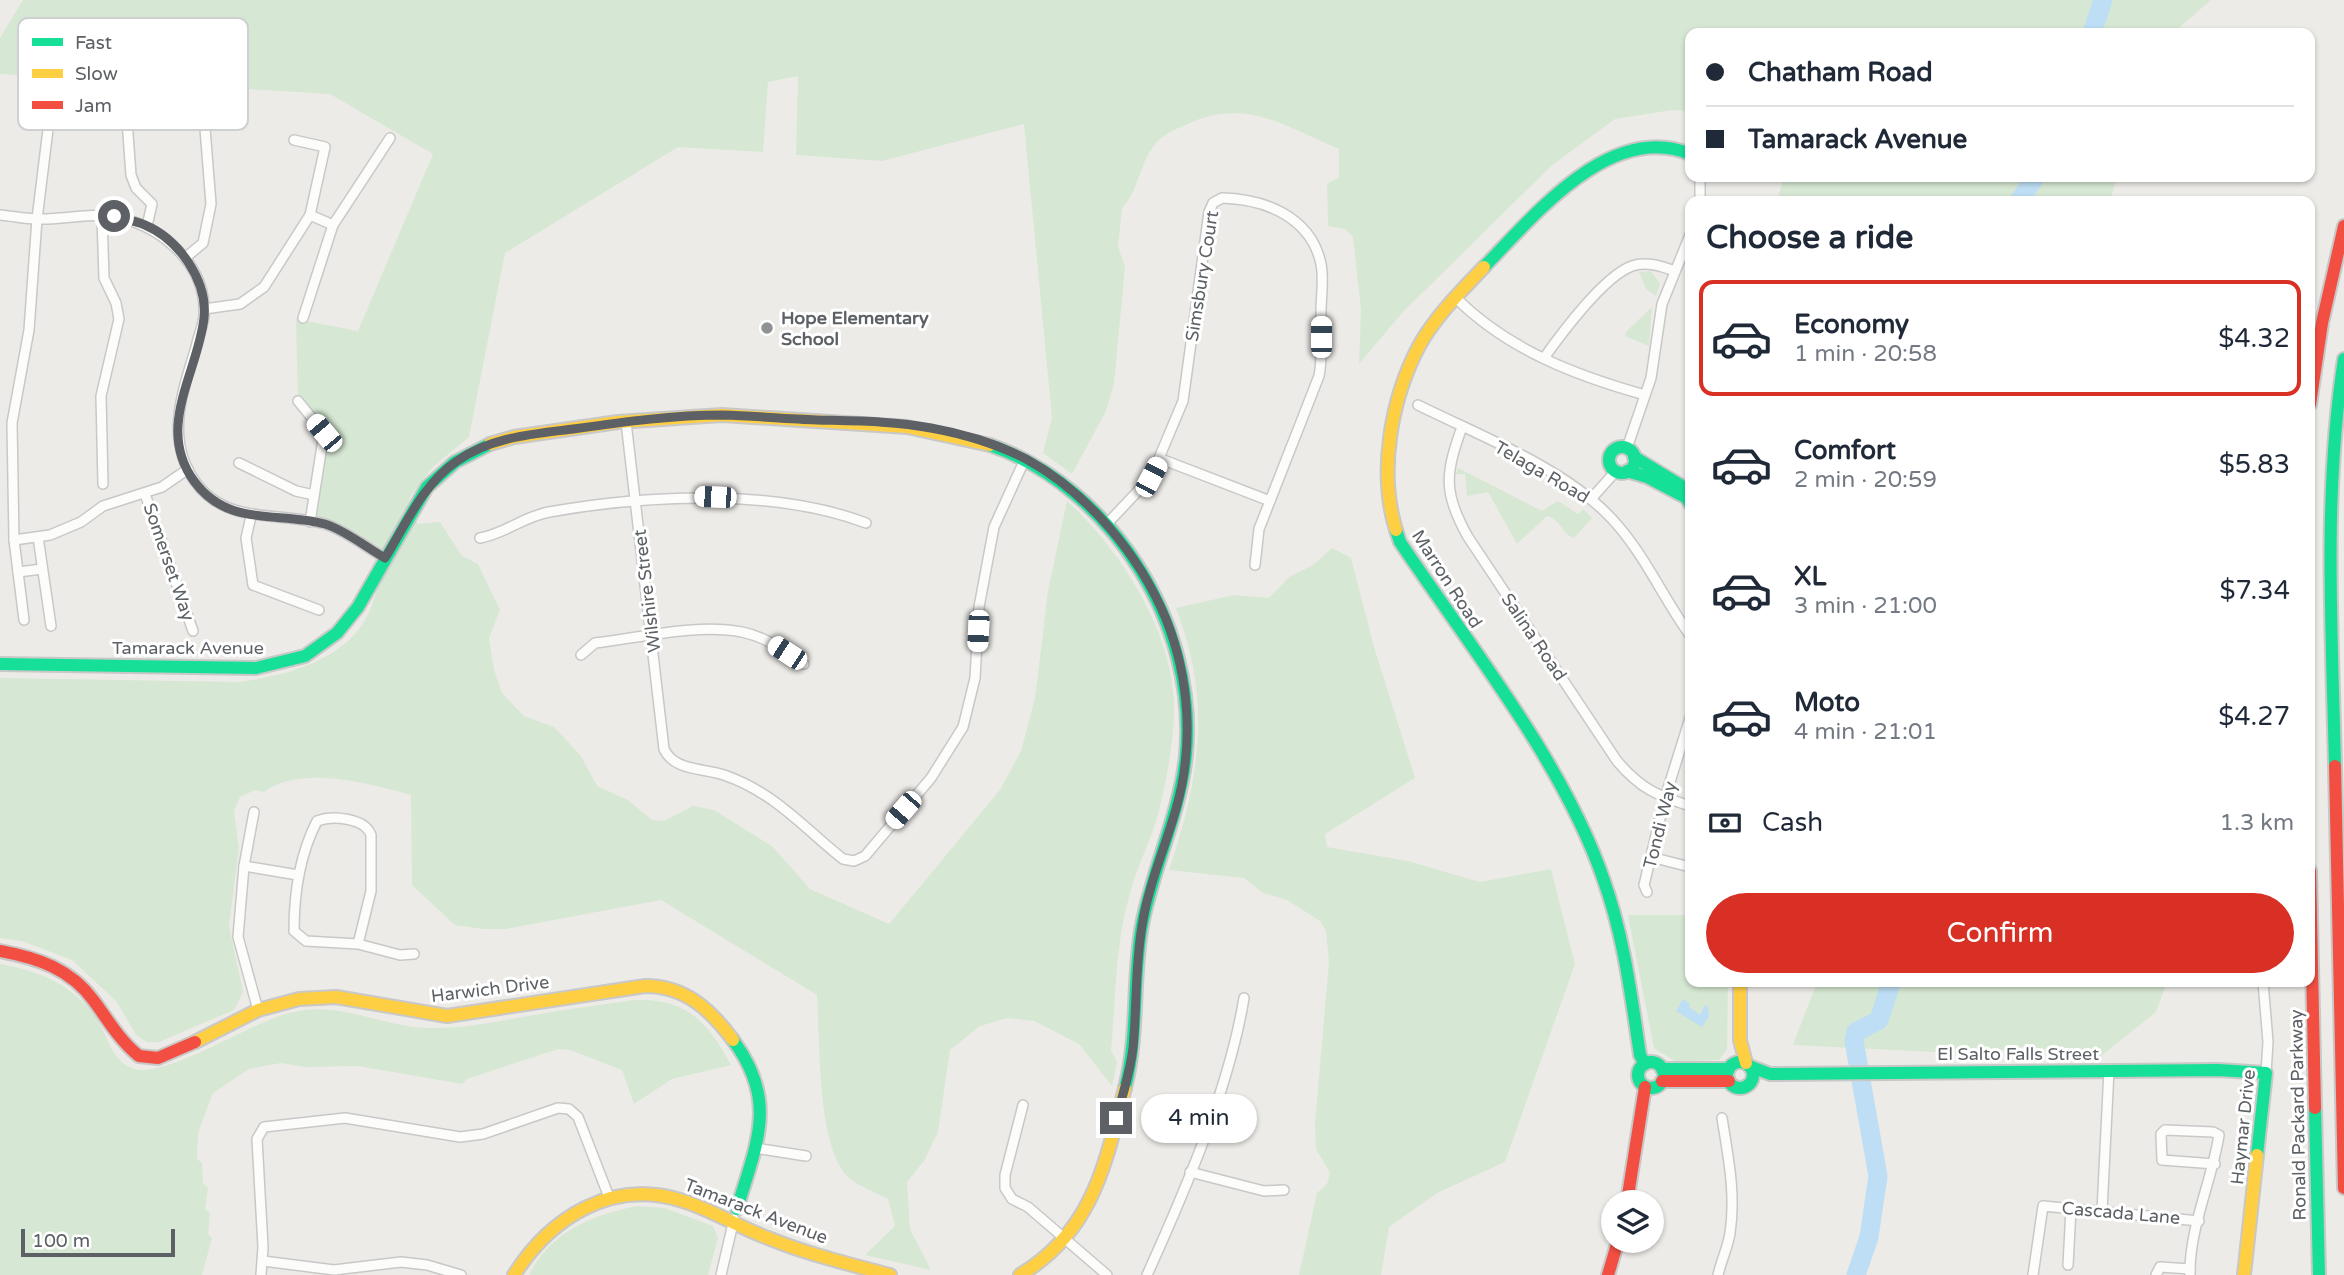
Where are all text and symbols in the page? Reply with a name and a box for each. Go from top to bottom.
legend [18,18,248,130]
text: Fast [75,32,112,54]
text: Chatham Road [1748,57,1933,88]
text: Slow [75,63,118,85]
text: Jam [75,95,112,117]
text: Tamarack Avenue [1748,124,1967,155]
route start [98,200,130,232]
street label: Simsbury Court [1181,209,1223,343]
text: Choose a ride [1706,219,1913,257]
place label: Hope Elementary School [781,307,929,350]
icon: car [1710,307,1773,370]
text: Economy [1794,309,1909,340]
car [1311,316,1332,358]
marker: Hope Elementary School [759,320,775,336]
text: $4.32 [2218,323,2290,354]
text: 1 min · 20:58 [1794,340,1937,368]
car [303,410,346,456]
icon: car [1710,433,1773,496]
text: Comfort [1794,435,1896,466]
street label: Telaga Road [1491,436,1593,508]
text: $5.83 [2219,449,2290,480]
car [1132,454,1171,500]
text: 2 min · 20:59 [1794,466,1937,494]
car [694,486,737,508]
street label: Somerset Way [139,500,200,624]
street label: Marron Road [1407,526,1487,632]
street label: Wilshire Street [629,528,665,654]
icon: car [1710,559,1773,622]
text: XL [1794,561,1826,592]
text: $7.34 [2220,575,2290,606]
street label: Salina Road [1497,589,1571,685]
text: 3 min · 21:00 [1794,592,1937,620]
car [967,609,990,653]
car [764,633,811,673]
street label: Tamarack Avenue [112,637,264,659]
icon: car [1710,685,1773,748]
text: Moto [1794,687,1860,718]
text: $4.27 [2218,701,2290,732]
text: 4 min · 21:01 [1794,718,1937,746]
street label: Tondi Way [1639,779,1682,871]
car [882,787,925,833]
icon: cash [1706,804,1744,842]
text: Cash [1762,807,1823,838]
text: 1.3 km [2220,809,2294,837]
button: Confirm [1706,893,2294,973]
street label: Harwich Drive [430,971,550,1007]
street label: Ronald Packard Parkway [2285,1009,2311,1221]
street label: El Salto Falls Street [1937,1043,2099,1065]
street label: Haymar Drive [2226,1068,2260,1186]
callout: 4 min [1140,1094,1256,1142]
route end [1100,1102,1132,1134]
text: 4 min [1168,1104,1230,1132]
street label: Tamarack Avenue [681,1174,831,1248]
map controls [1601,1190,1664,1253]
button: layers [1601,1190,1664,1253]
street label: Cascada Lane [2061,1197,2181,1229]
scale bar [21,1226,175,1258]
text: 100 m [32,1230,90,1252]

